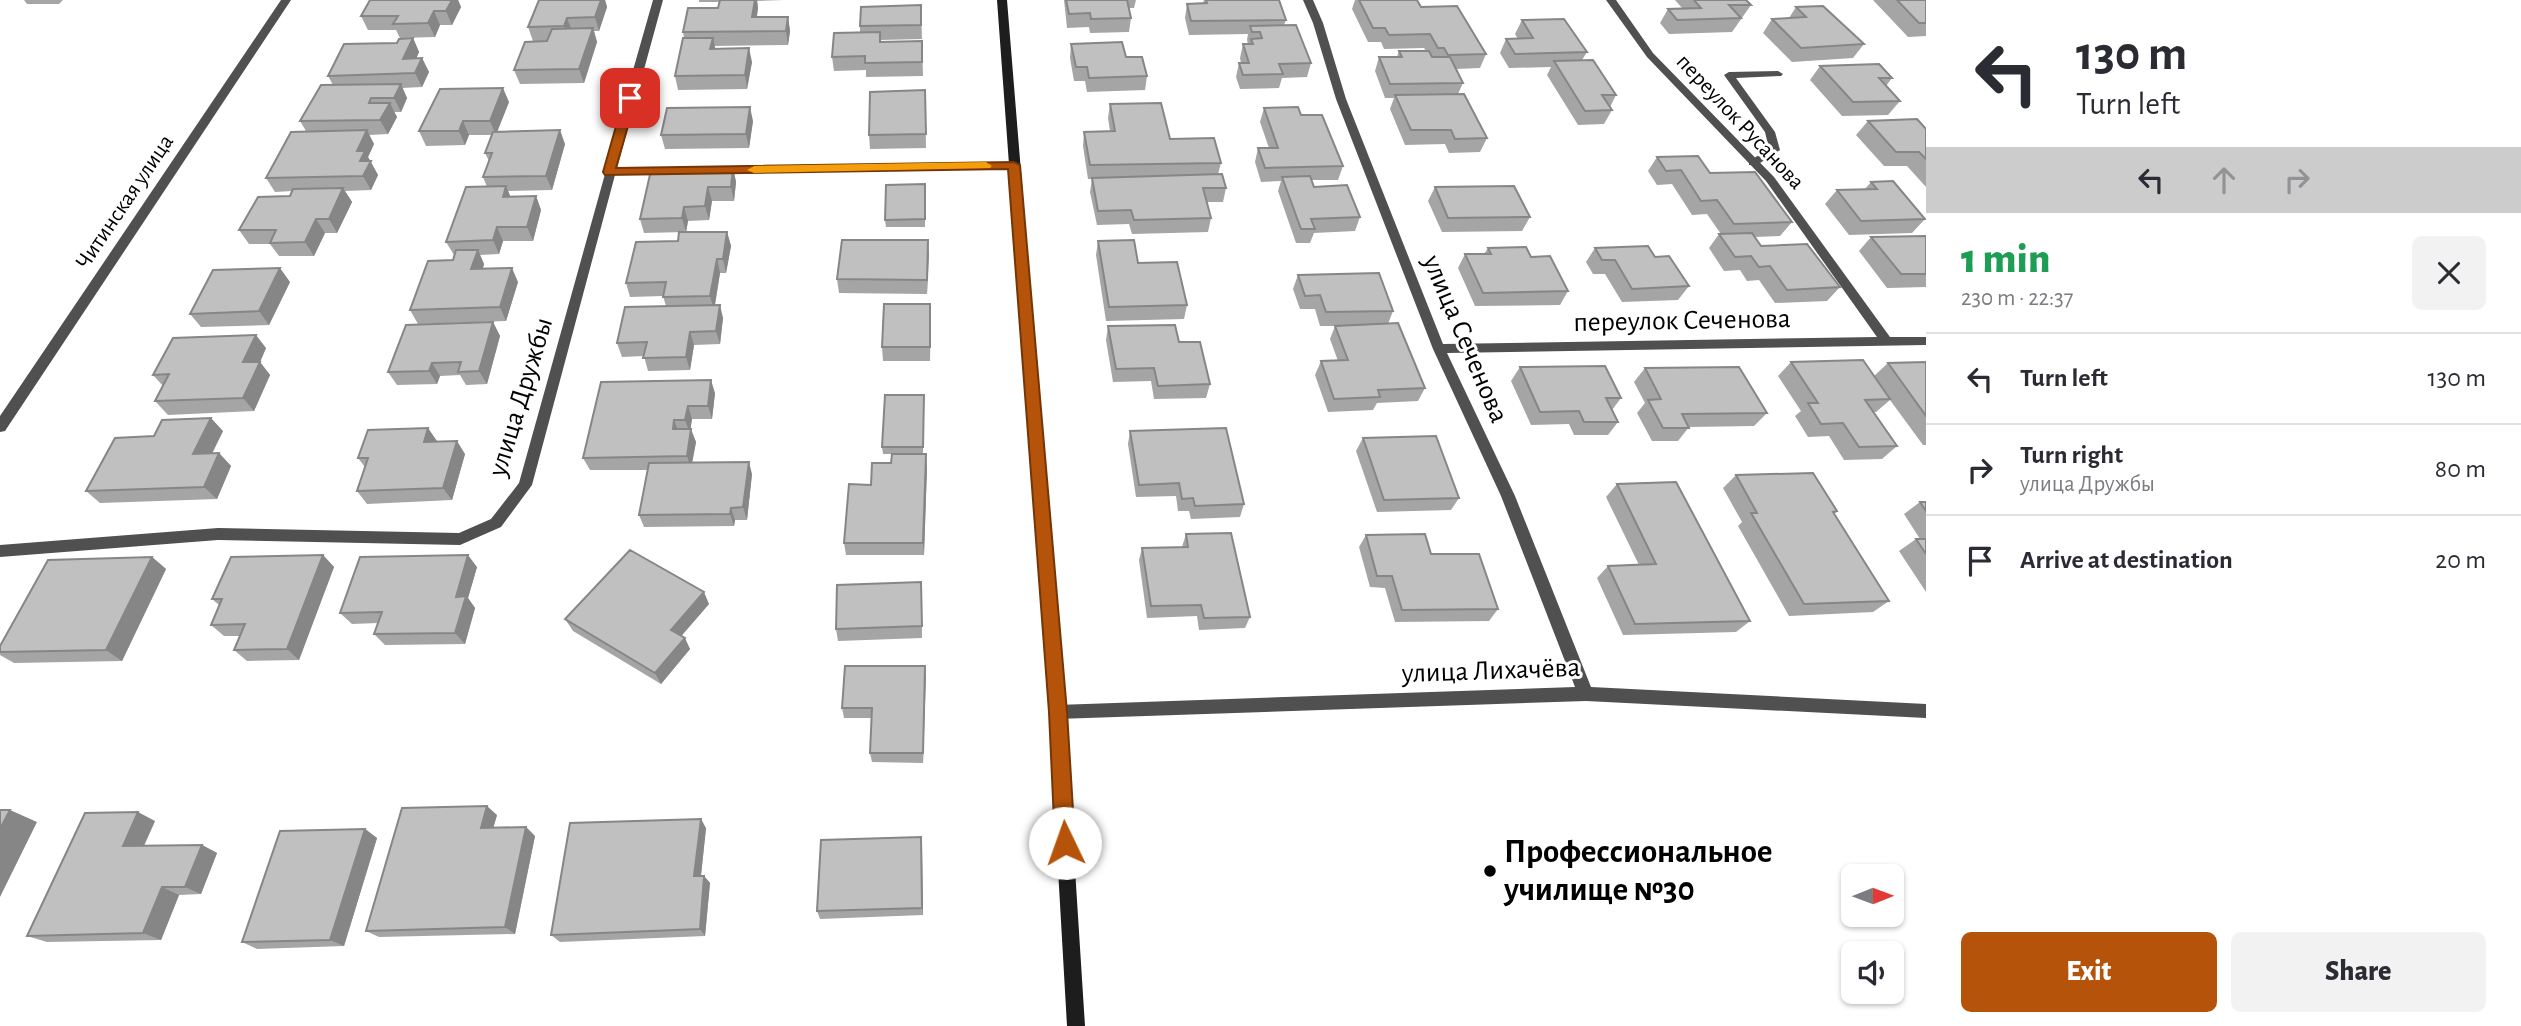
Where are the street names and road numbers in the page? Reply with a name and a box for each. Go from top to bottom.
street label: переулок Русанова [1672,50,1808,194]
street label: Читинская улица [72,131,178,273]
street label: улица Сеченова [1417,250,1513,427]
street label: переулок Сеченова [1573,305,1791,337]
street label: улица Дружбы [483,314,558,481]
street label: улица Лихачёва [1400,654,1581,688]

